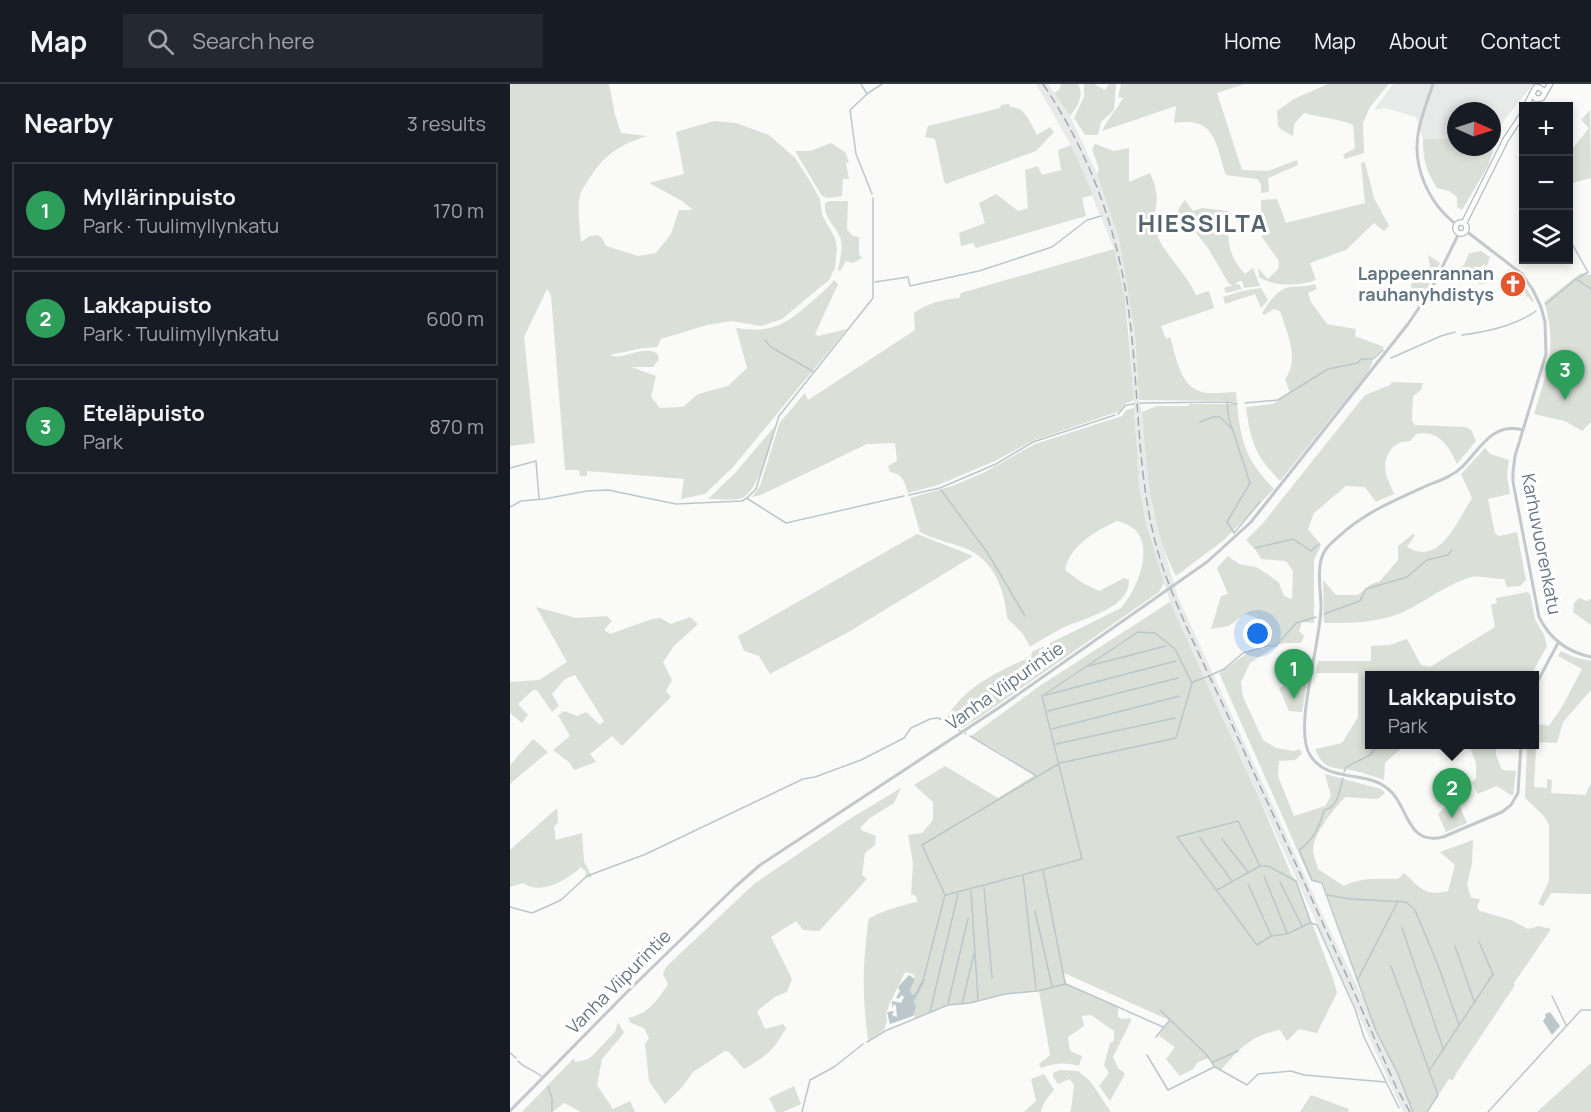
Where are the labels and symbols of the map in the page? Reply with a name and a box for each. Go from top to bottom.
north arrow [1447,102,1501,156]
district label: HIESSILTA [1138,206,1268,239]
place label: Lappeenrannan rauhanyhdistys [1358,261,1494,306]
church icon: Lappeenrannan rauhanyhdistys [1498,269,1528,299]
pin: 3 [1546,350,1584,400]
street label: Karhuvuorenkatu [1517,471,1567,616]
your location [1243,619,1272,648]
street label: Vanha Viipurintie [941,636,1068,735]
pin: 1 [1274,650,1314,699]
pin: 2 [1432,768,1472,818]
street label: Vanha Viipurintie [561,924,676,1039]

